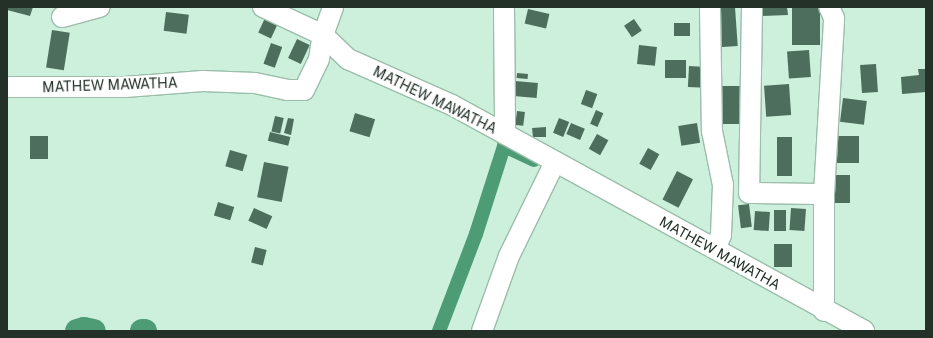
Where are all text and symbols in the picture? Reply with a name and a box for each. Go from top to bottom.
street label: MATHEW MAWATHA [370,63,500,137]
street label: MATHEW MAWATHA [42,74,178,96]
street label: MATHEW MAWATHA [657,213,783,293]

